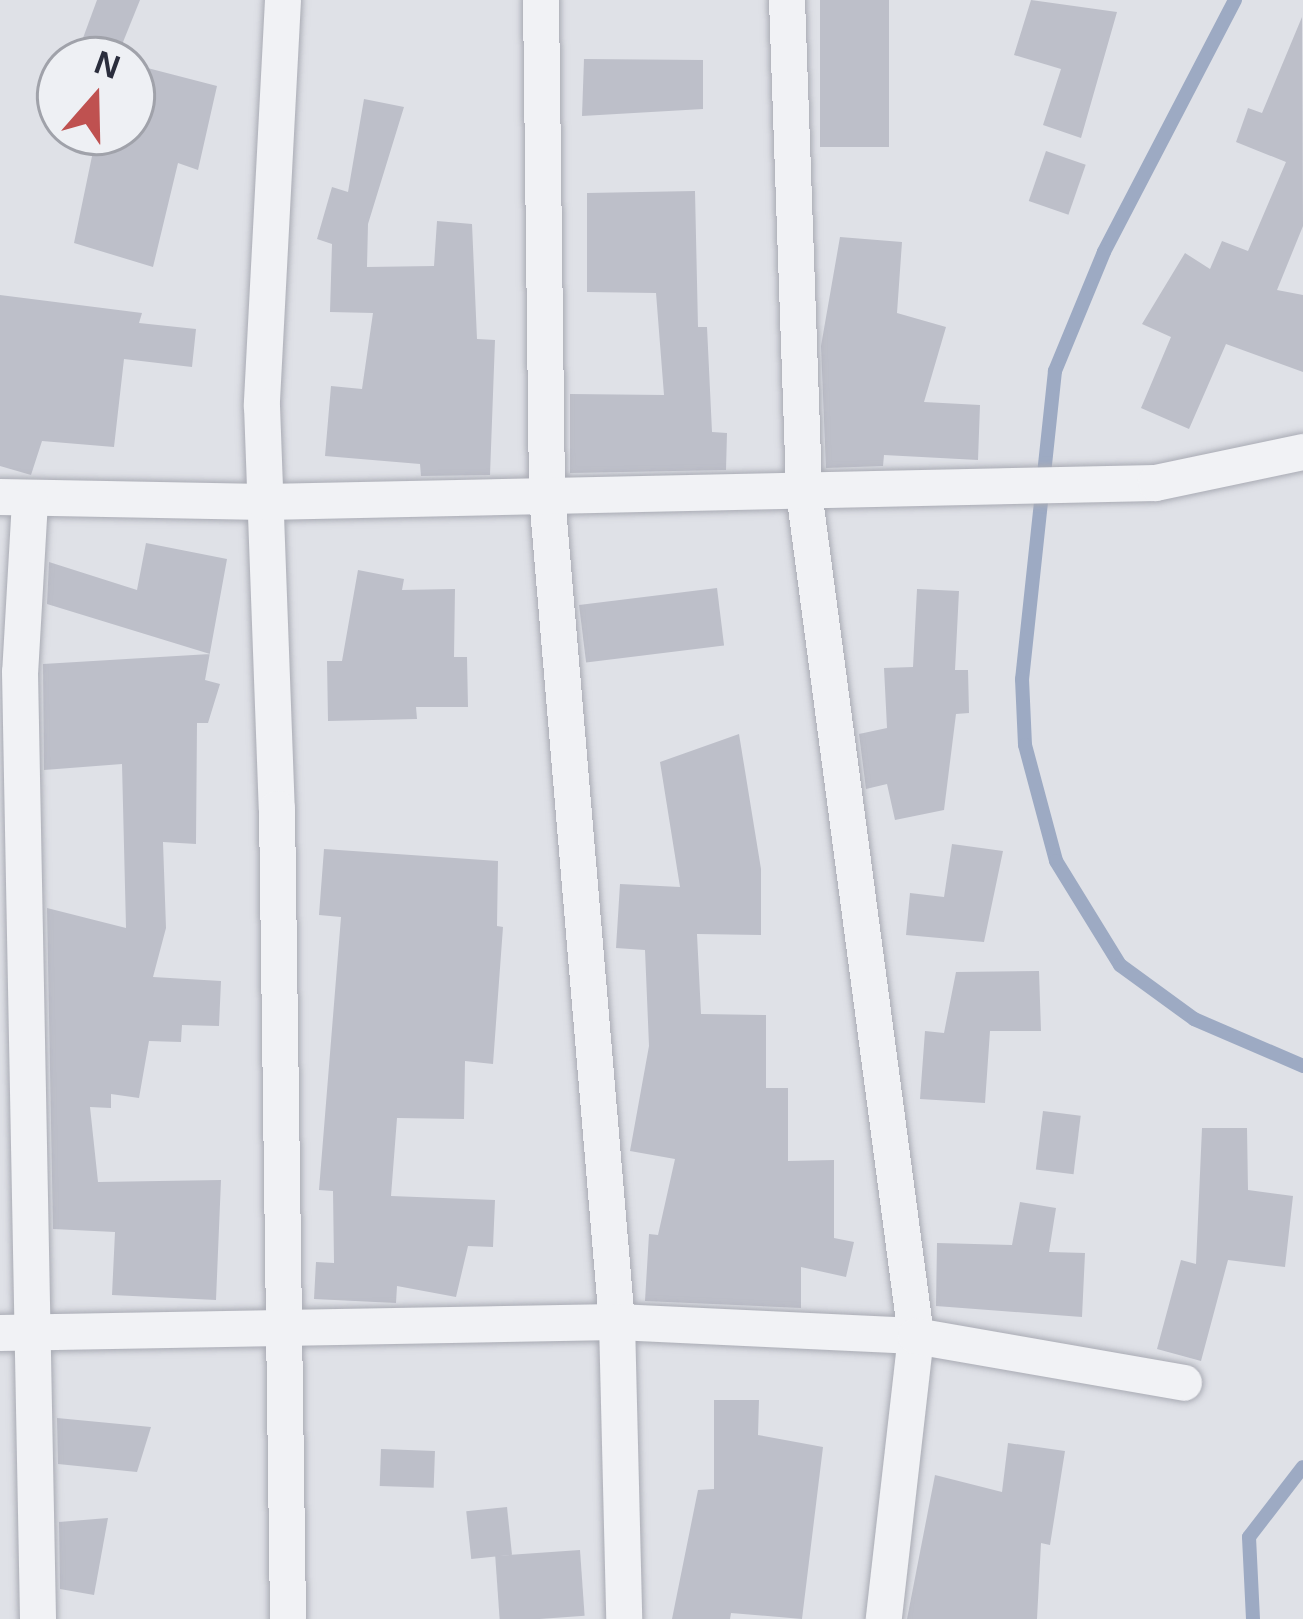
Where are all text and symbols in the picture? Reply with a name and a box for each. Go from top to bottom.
north arrow [36,36,156,156]
text: N [90,43,125,86]

